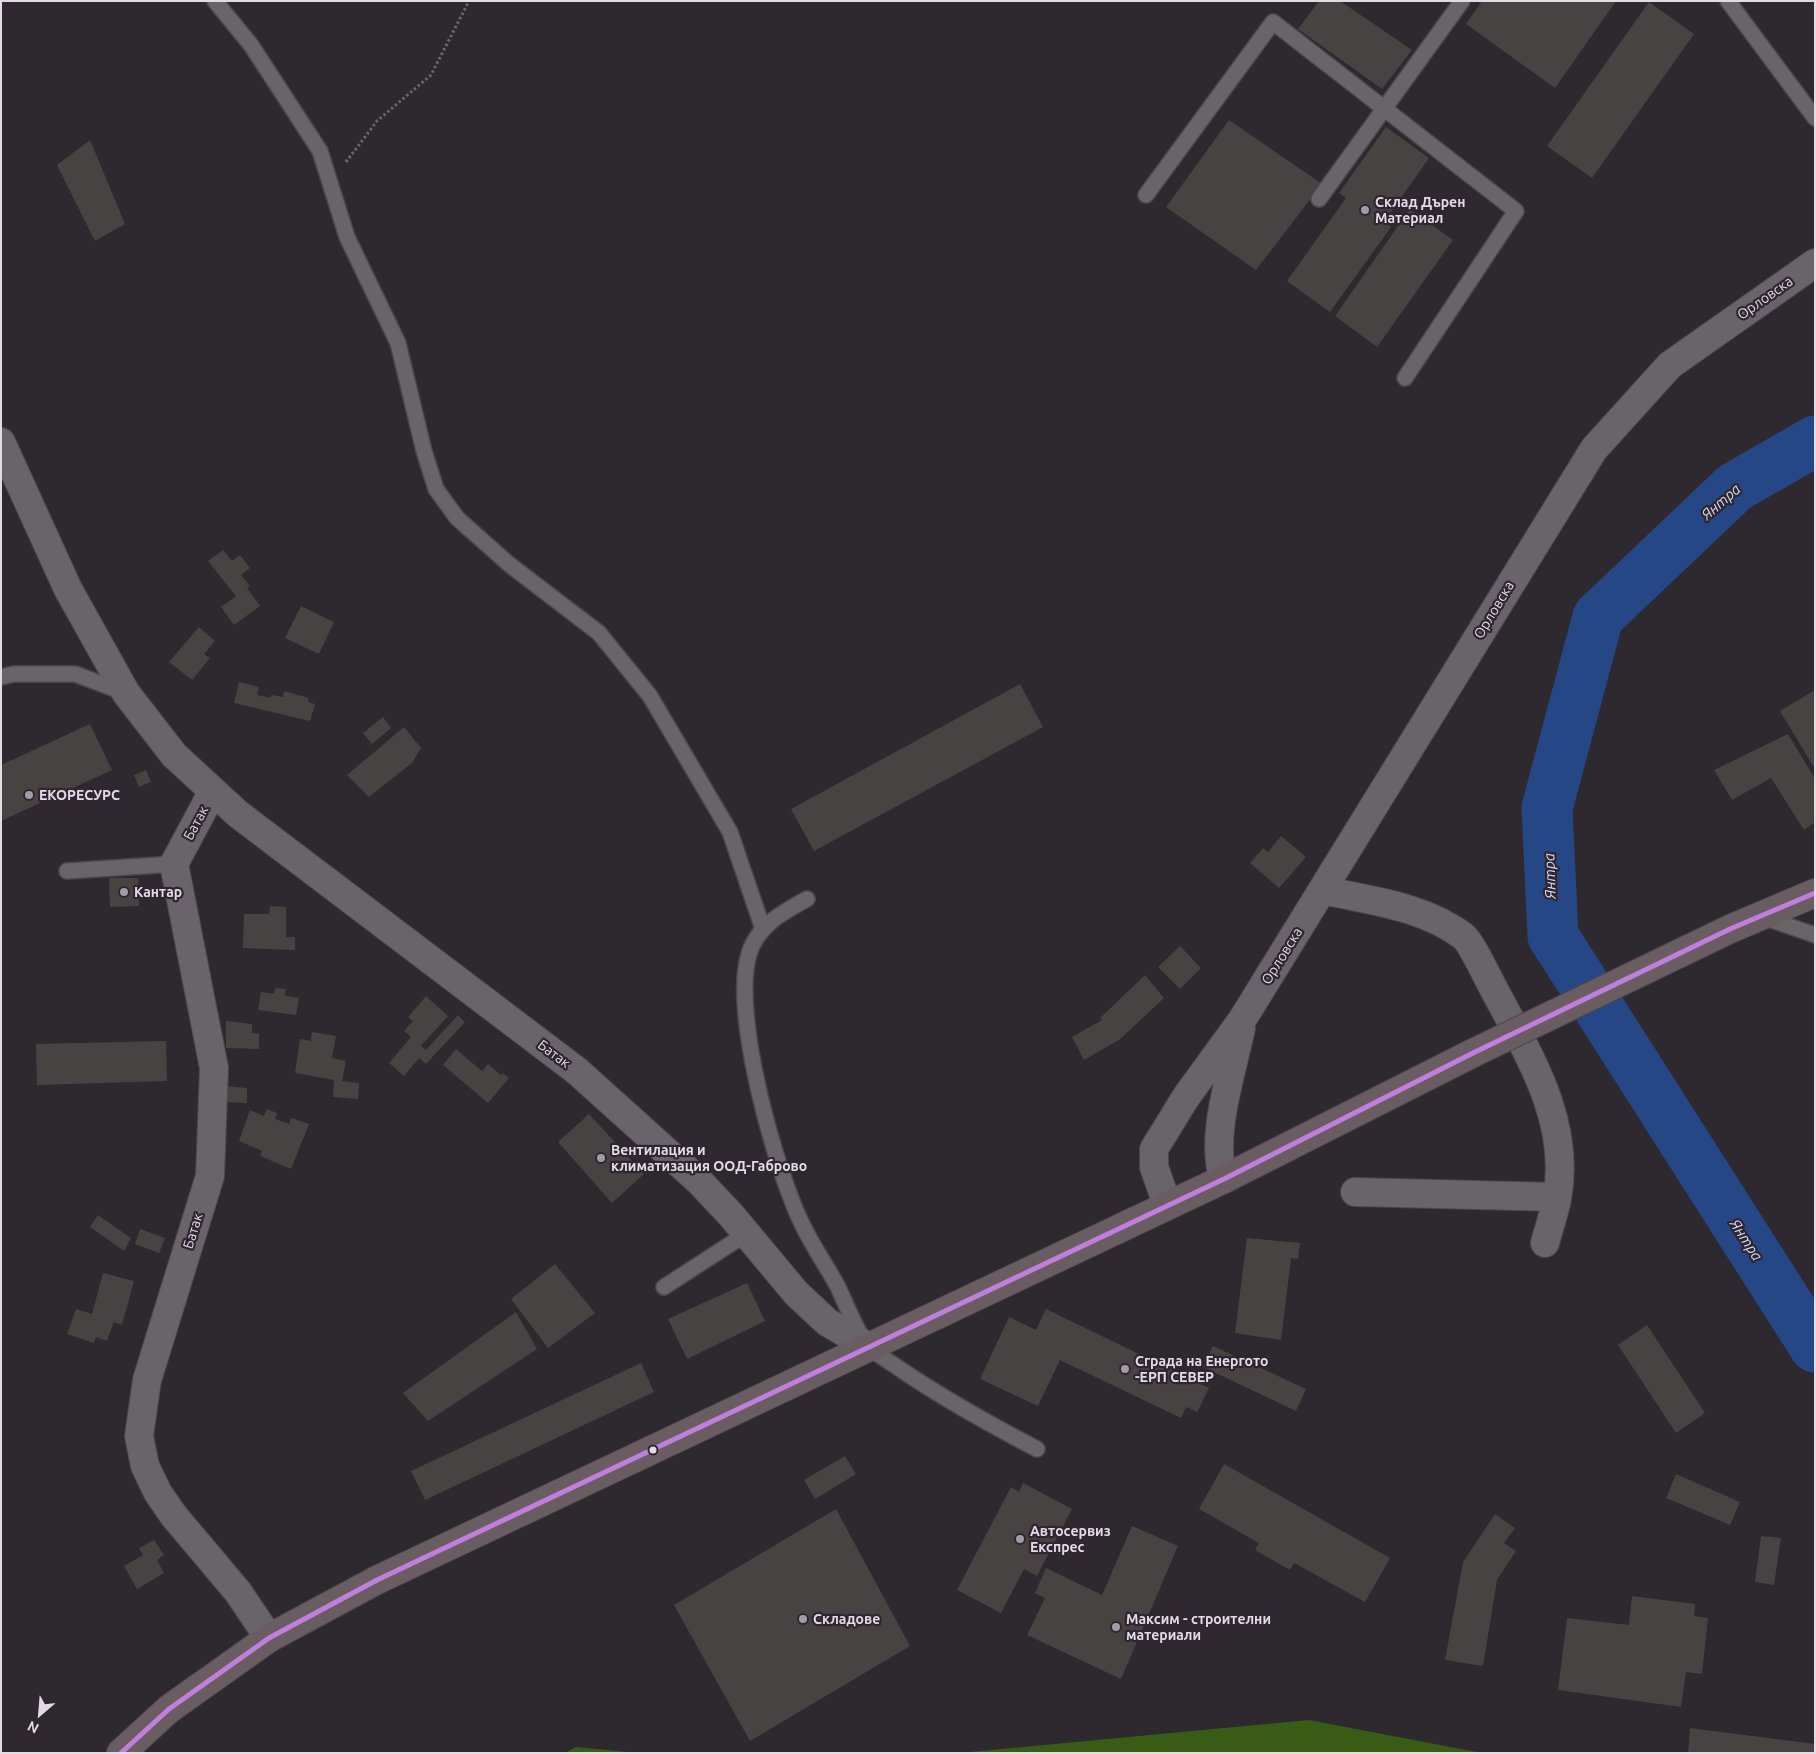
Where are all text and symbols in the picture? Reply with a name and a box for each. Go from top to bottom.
place label: Склад Дърен Материал [1375,194,1465,226]
marker: Склад Дърен Материал [1359,204,1371,216]
street label: Орловска [1734,273,1796,323]
water label: Янтра [1698,480,1744,524]
street label: Орловска [1470,578,1518,642]
place label: ЕКОРЕСУРС [39,787,120,803]
marker: ЕКОРЕСУРС [23,789,35,801]
street label: Батак [180,803,212,843]
water label: Янтра [1540,853,1560,899]
place label: Кантар [134,884,182,900]
marker: Кантар [118,886,130,898]
street label: Орловска [1258,924,1306,988]
street label: Батак [534,1036,574,1072]
place label: Вентилация и климатизация ООД-Габрово [611,1142,807,1174]
marker: Вентилация и климатизация ООД-Габрово [595,1152,607,1164]
street label: Батак [180,1211,206,1251]
water label: Янтра [1726,1216,1766,1264]
place label: Сграда на Енергото -ЕРП СЕВЕР [1135,1353,1269,1385]
marker: Сграда на Енергото -ЕРП СЕВЕР [1119,1363,1131,1375]
unlabelled marker [648,1445,658,1455]
place label: Автосервиз Експрес [1030,1523,1111,1555]
marker: Автосервиз Експрес [1014,1533,1026,1545]
place label: Складове [813,1611,880,1627]
place label: Максим - строителни материали [1126,1611,1271,1644]
marker: Складове [797,1613,809,1625]
marker: Максим - строителни материали [1110,1621,1122,1633]
north arrow [15,1689,65,1739]
text: N [25,1718,41,1737]

